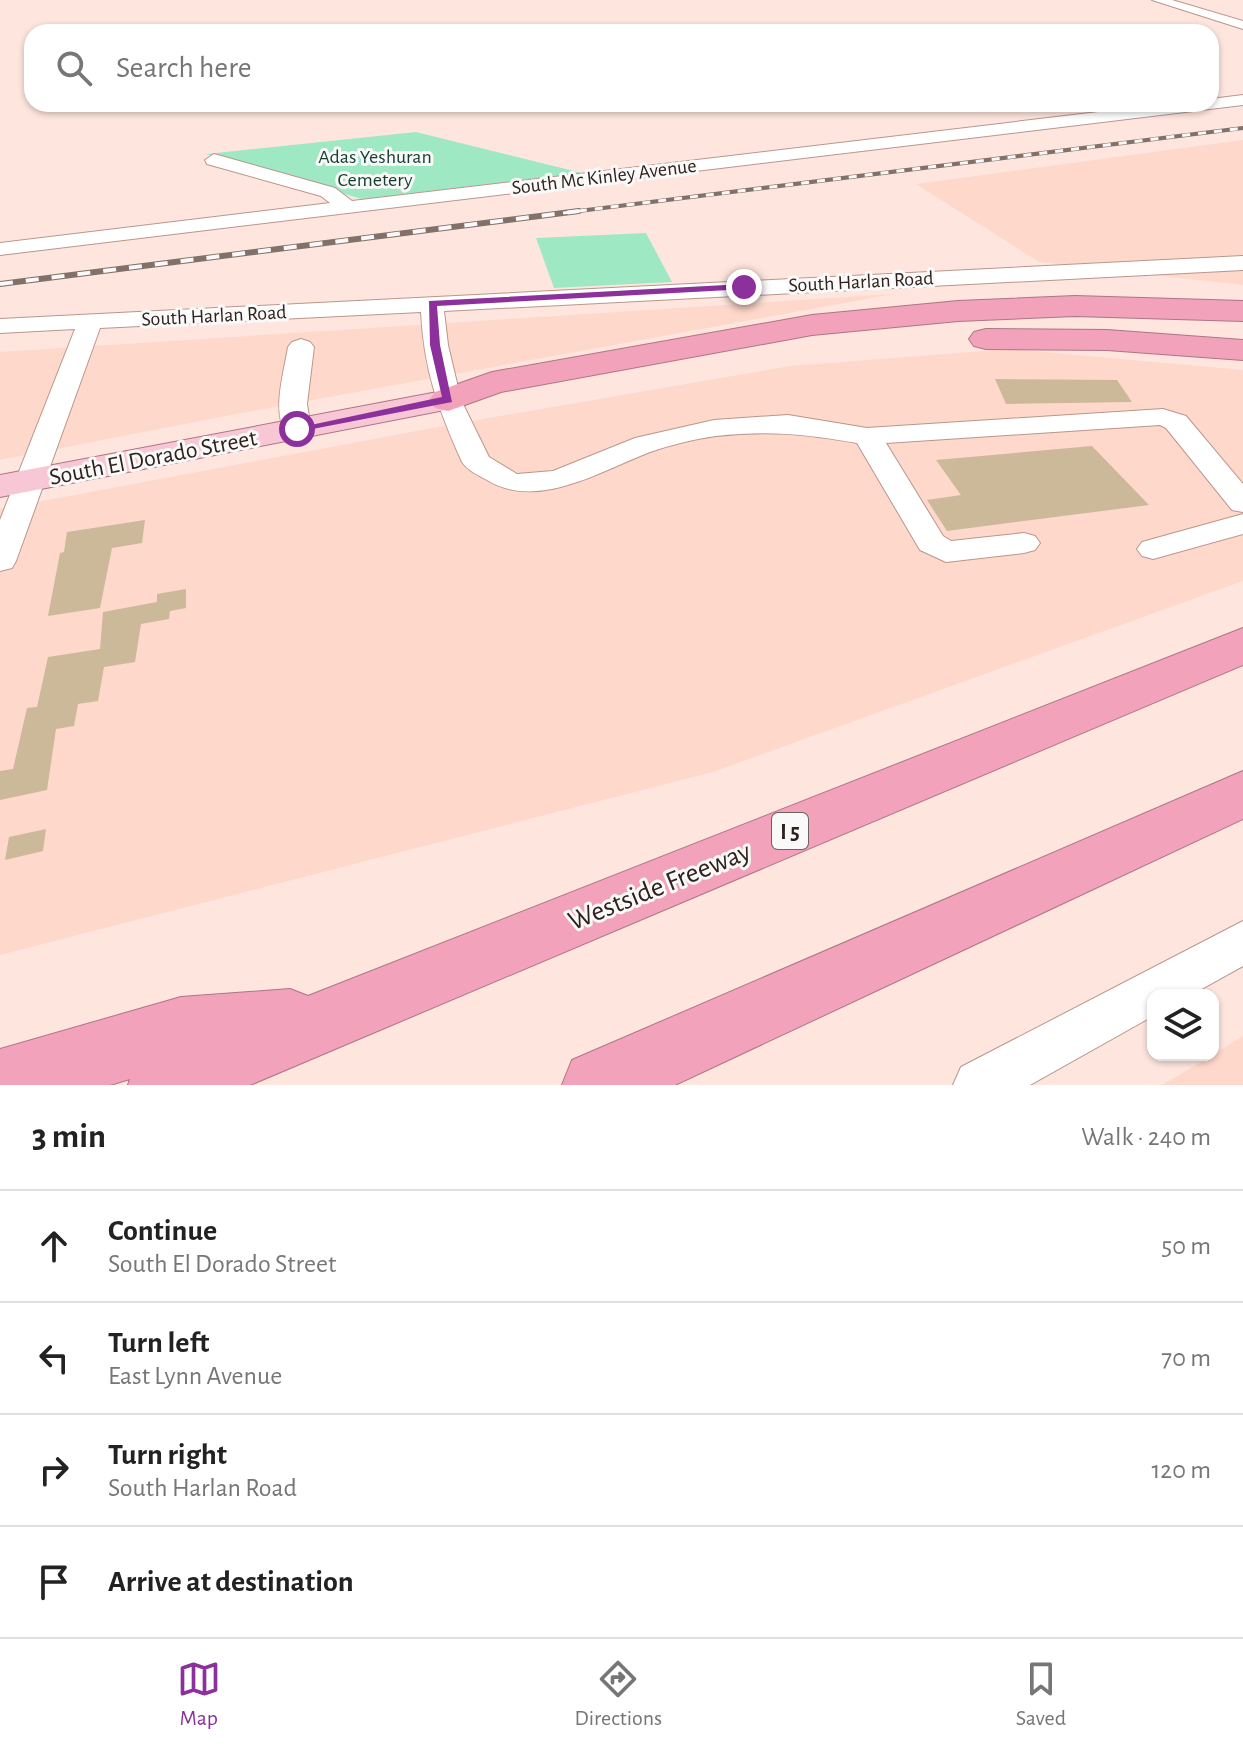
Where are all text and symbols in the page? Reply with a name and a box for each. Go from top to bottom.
search box [24,24,1219,112]
icon: search [52,46,96,90]
text: Search here [116,53,252,83]
park label: Adas Yeshuran Cemetery [318,147,432,190]
street label: South Mc Kinley Avenue [511,156,698,198]
street label: South Harlan Road [788,268,934,296]
route end [726,269,762,305]
street label: South Harlan Road [141,302,287,330]
route start [279,411,315,447]
street label: South El Dorado Street [47,426,259,490]
road number: I 5 [772,813,808,849]
street label: Westside Freeway [565,838,755,936]
map controls [1147,989,1219,1061]
button: layers [1147,989,1219,1061]
text: 3 min [32,1120,106,1154]
text: Walk · 240 m [1081,1124,1211,1150]
text: Continue [108,1216,217,1246]
icon: ahead [32,1224,76,1268]
text: 50 m [1161,1233,1211,1259]
text: South El Dorado Street [108,1251,336,1277]
text: Turn left [108,1328,209,1358]
icon: left [32,1336,76,1380]
text: 70 m [1161,1345,1211,1371]
text: East Lynn Avenue [108,1363,282,1389]
text: Turn right [108,1440,227,1470]
icon: right [32,1448,76,1492]
text: 120 m [1151,1457,1211,1483]
text: South Harlan Road [108,1475,297,1501]
icon: arrive [32,1560,76,1604]
text: Arrive at destination [108,1567,354,1597]
tab: Map [177,1657,221,1731]
tab: Directions [574,1657,662,1731]
tab: Saved [1016,1657,1066,1731]

